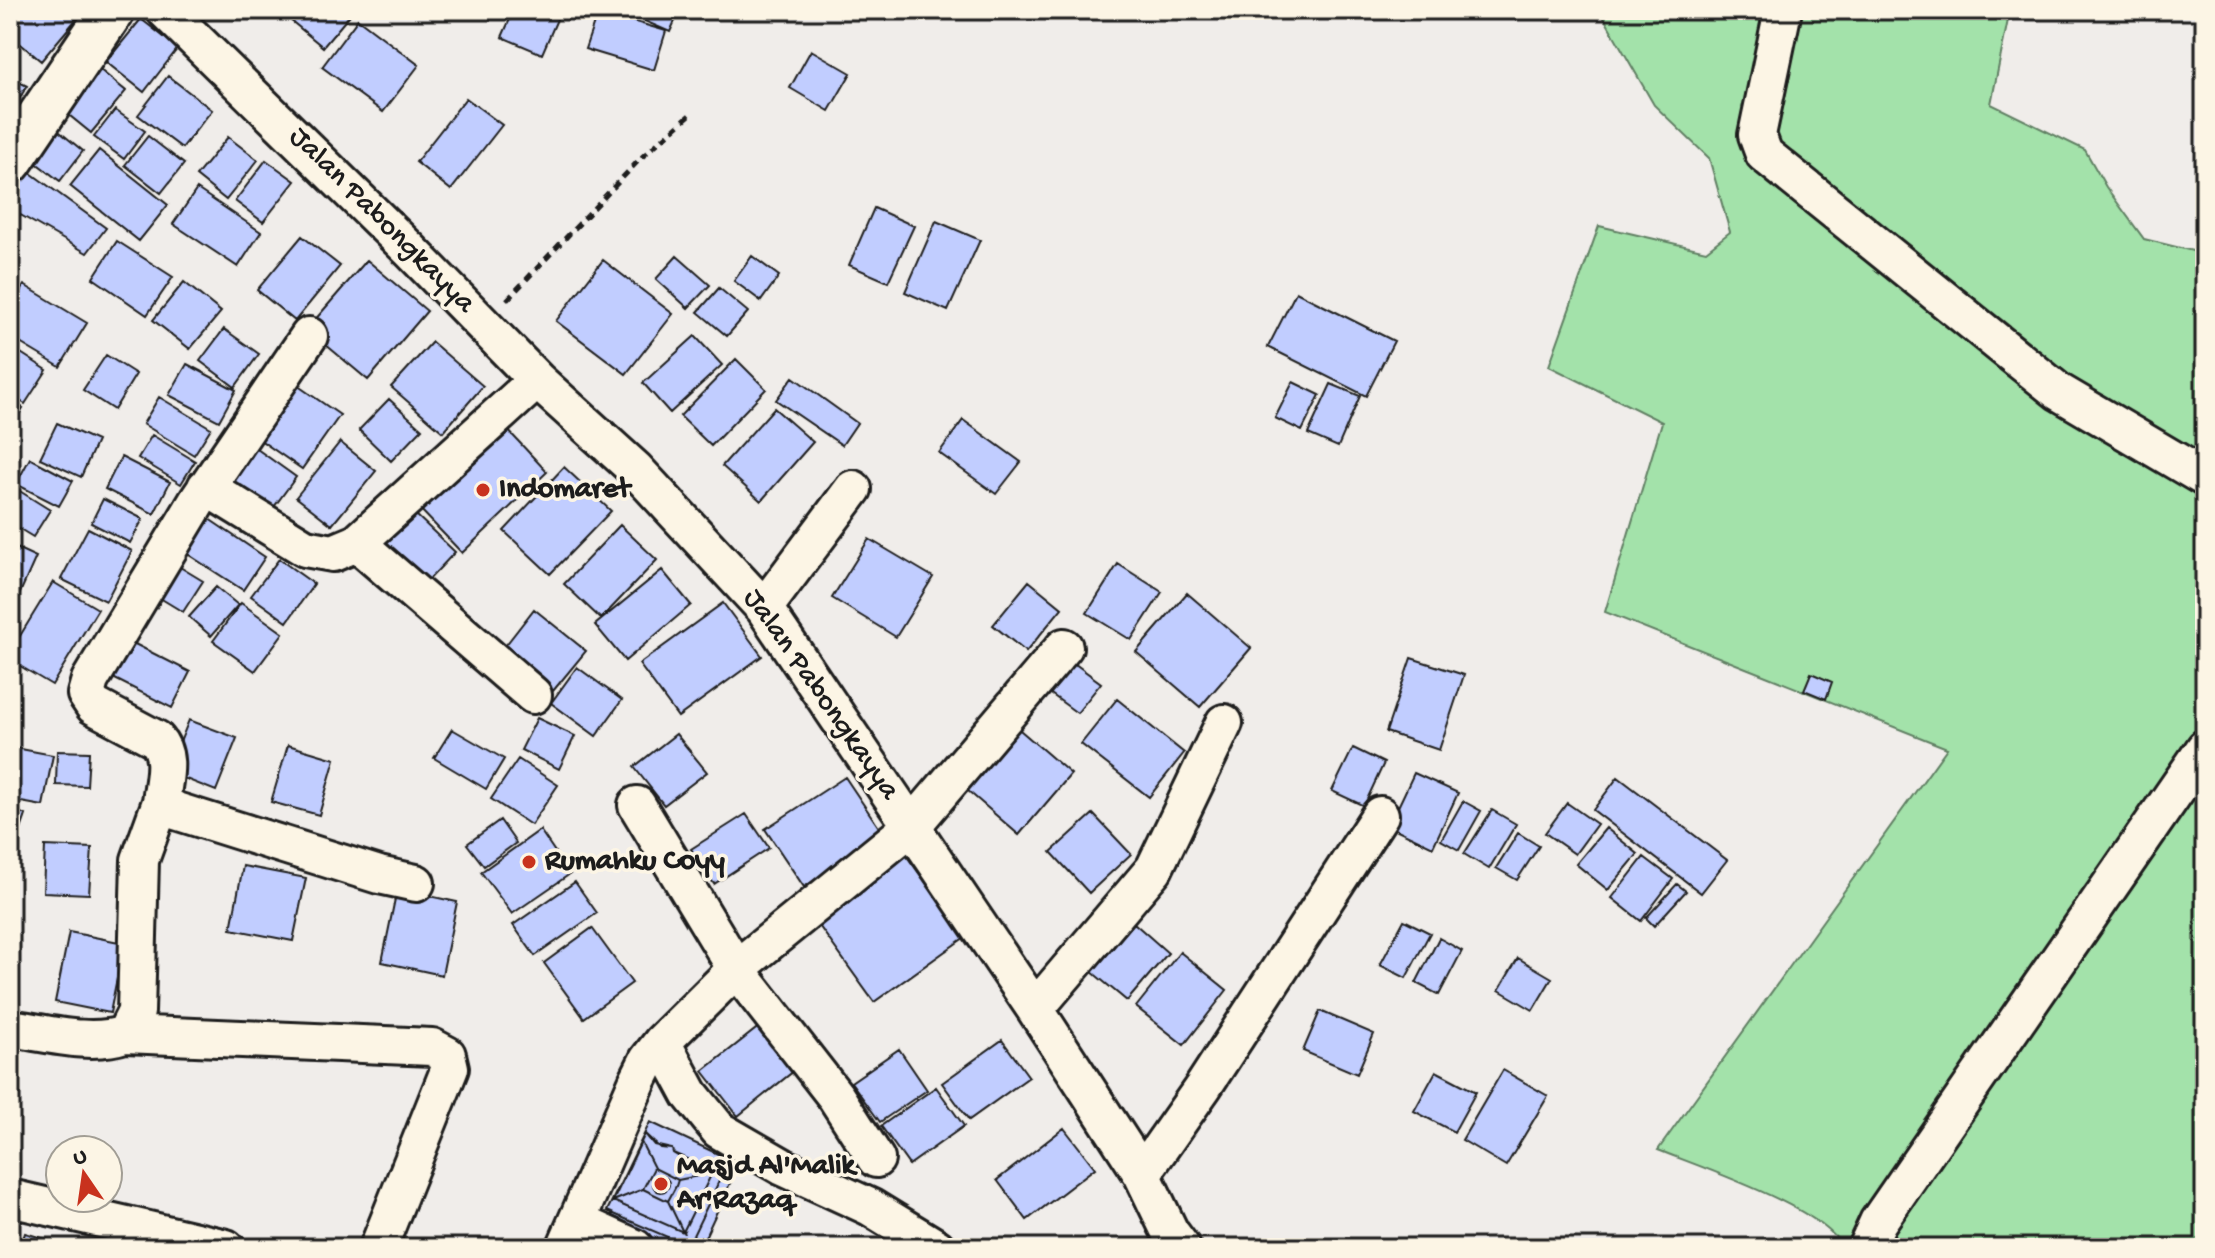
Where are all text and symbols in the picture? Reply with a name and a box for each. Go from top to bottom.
street label: Jalan Pabongkayya [280,120,482,322]
place label: Indomaret [499,473,633,508]
marker: Indomaret [474,481,492,499]
street label: Jalan Pabongkayya [734,583,907,808]
place label: Rumahku Coyy [544,845,725,880]
marker: Rumahku Coyy [520,853,538,871]
north arrow [44,1134,124,1214]
text: U [71,1144,90,1173]
place label: Masjd Al'Malik Ar'Razaq [676,1150,858,1219]
marker: Masjd Al'Malik Ar'Razaq [652,1175,670,1193]

